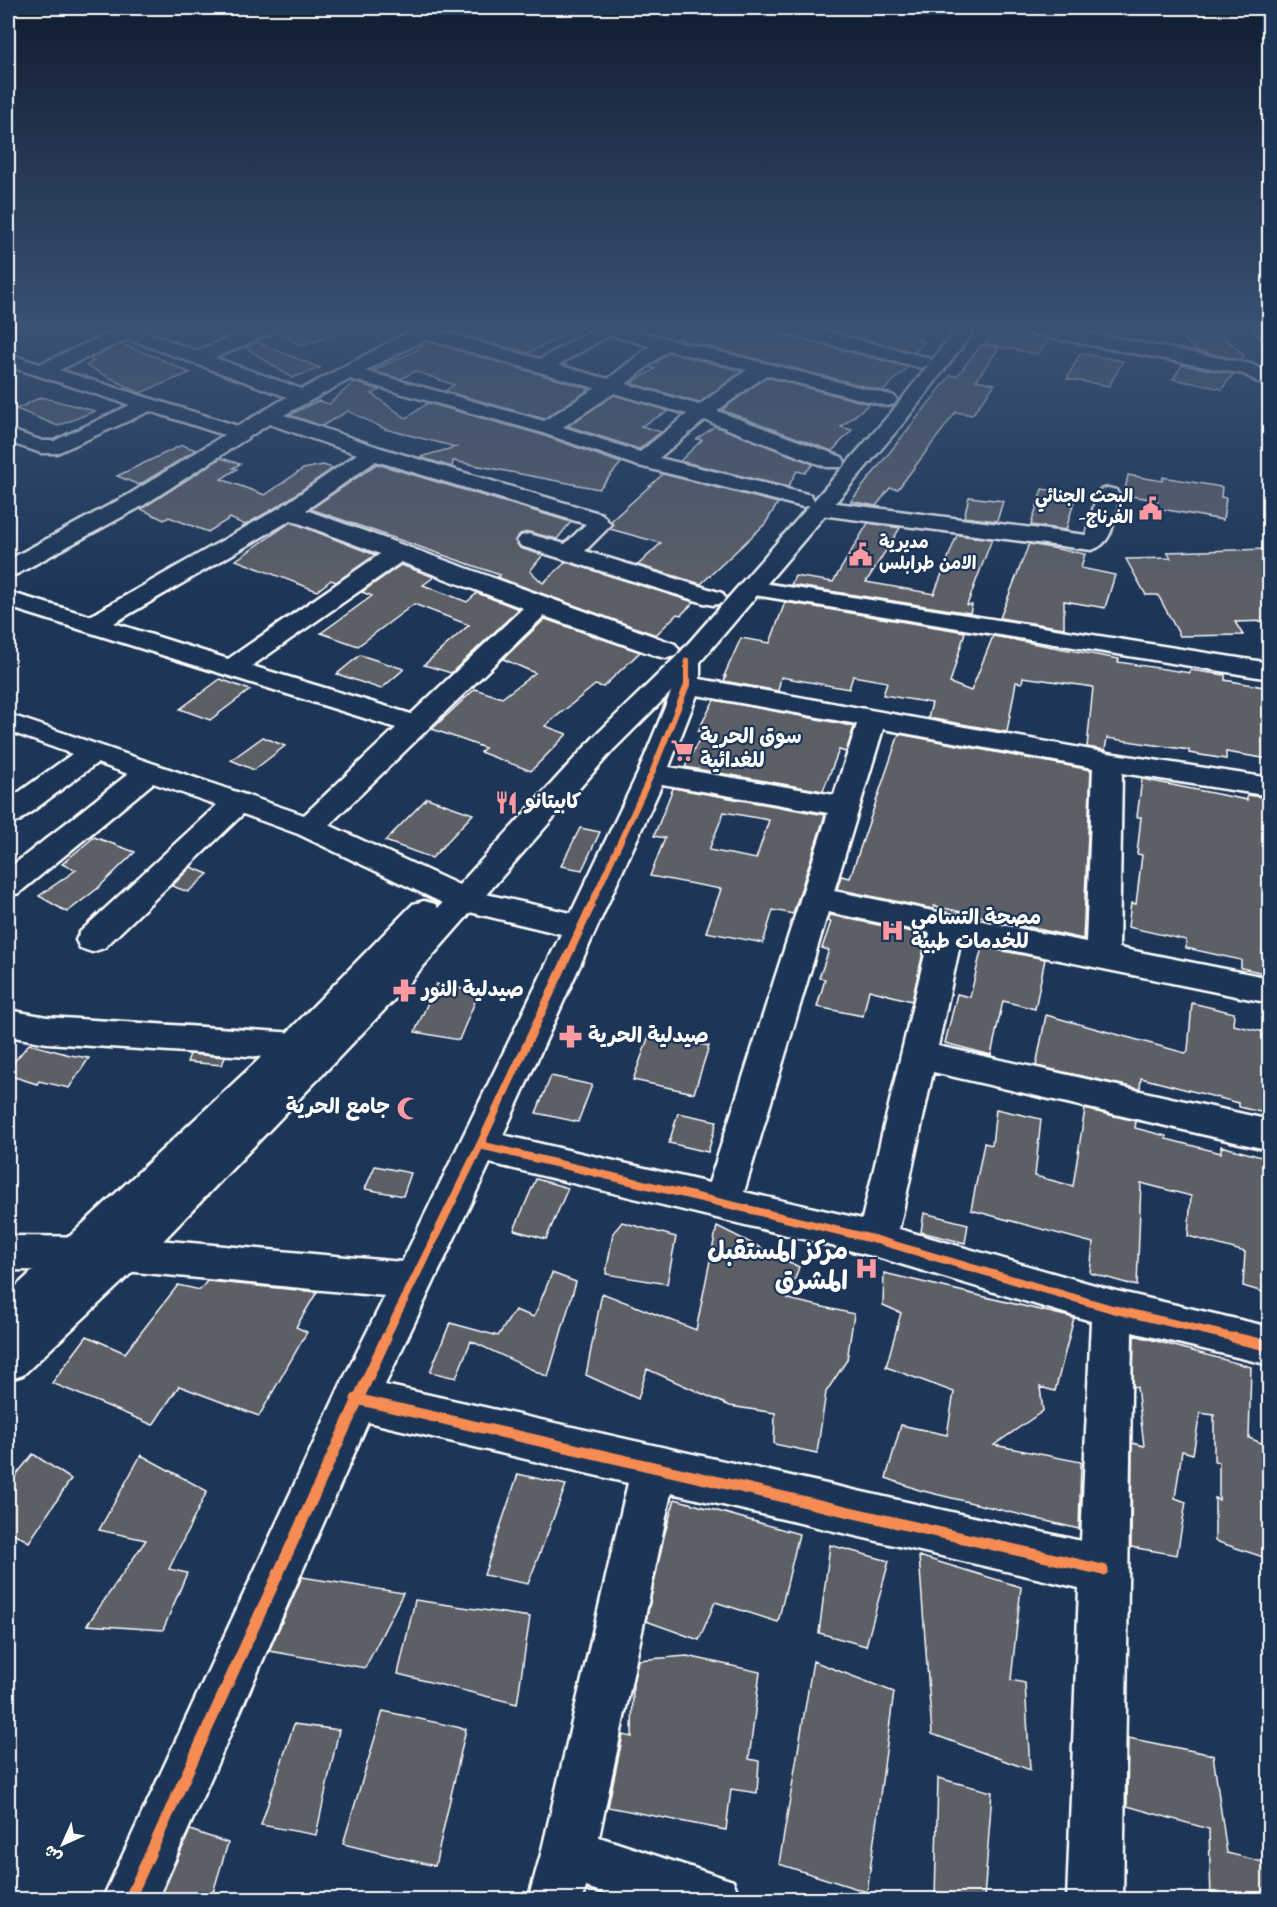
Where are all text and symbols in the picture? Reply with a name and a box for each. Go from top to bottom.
place label: البحث الجنائي -الفرناج [1035,485,1133,532]
public building icon: البحث الجنائي -الفرناج [1138,495,1164,521]
place label: مديرية الامن طرابلس [879,531,976,578]
public building icon: مديرية الامن طرابلس [848,541,874,567]
place label: سوق الحرية للغدائية [700,723,802,777]
supermarket icon: سوق الحرية للغدائية [669,737,695,763]
place label: كابيتانو [523,788,582,818]
restaurant icon: كابيتانو [494,790,520,816]
place label: مصحة التسامي للخدمات طبية [911,904,1041,958]
hospital icon: مصحة التسامي للخدمات طبية [880,918,906,944]
place label: صيدلية النور [420,976,524,1006]
pharmacy icon: صيدلية النور [391,978,417,1004]
place label: صيدلية الحرية [588,1022,709,1052]
pharmacy icon: صيدلية الحرية [557,1024,583,1050]
place label: جامع الحرية [286,1093,390,1123]
mosque icon: جامع الحرية [395,1095,421,1121]
place label: مركز المستقبل المشرق [707,1234,848,1302]
hospital icon: مركز المستقبل المشرق [853,1255,879,1281]
north arrow [33,1814,93,1874]
text: ش [39,1838,69,1868]

